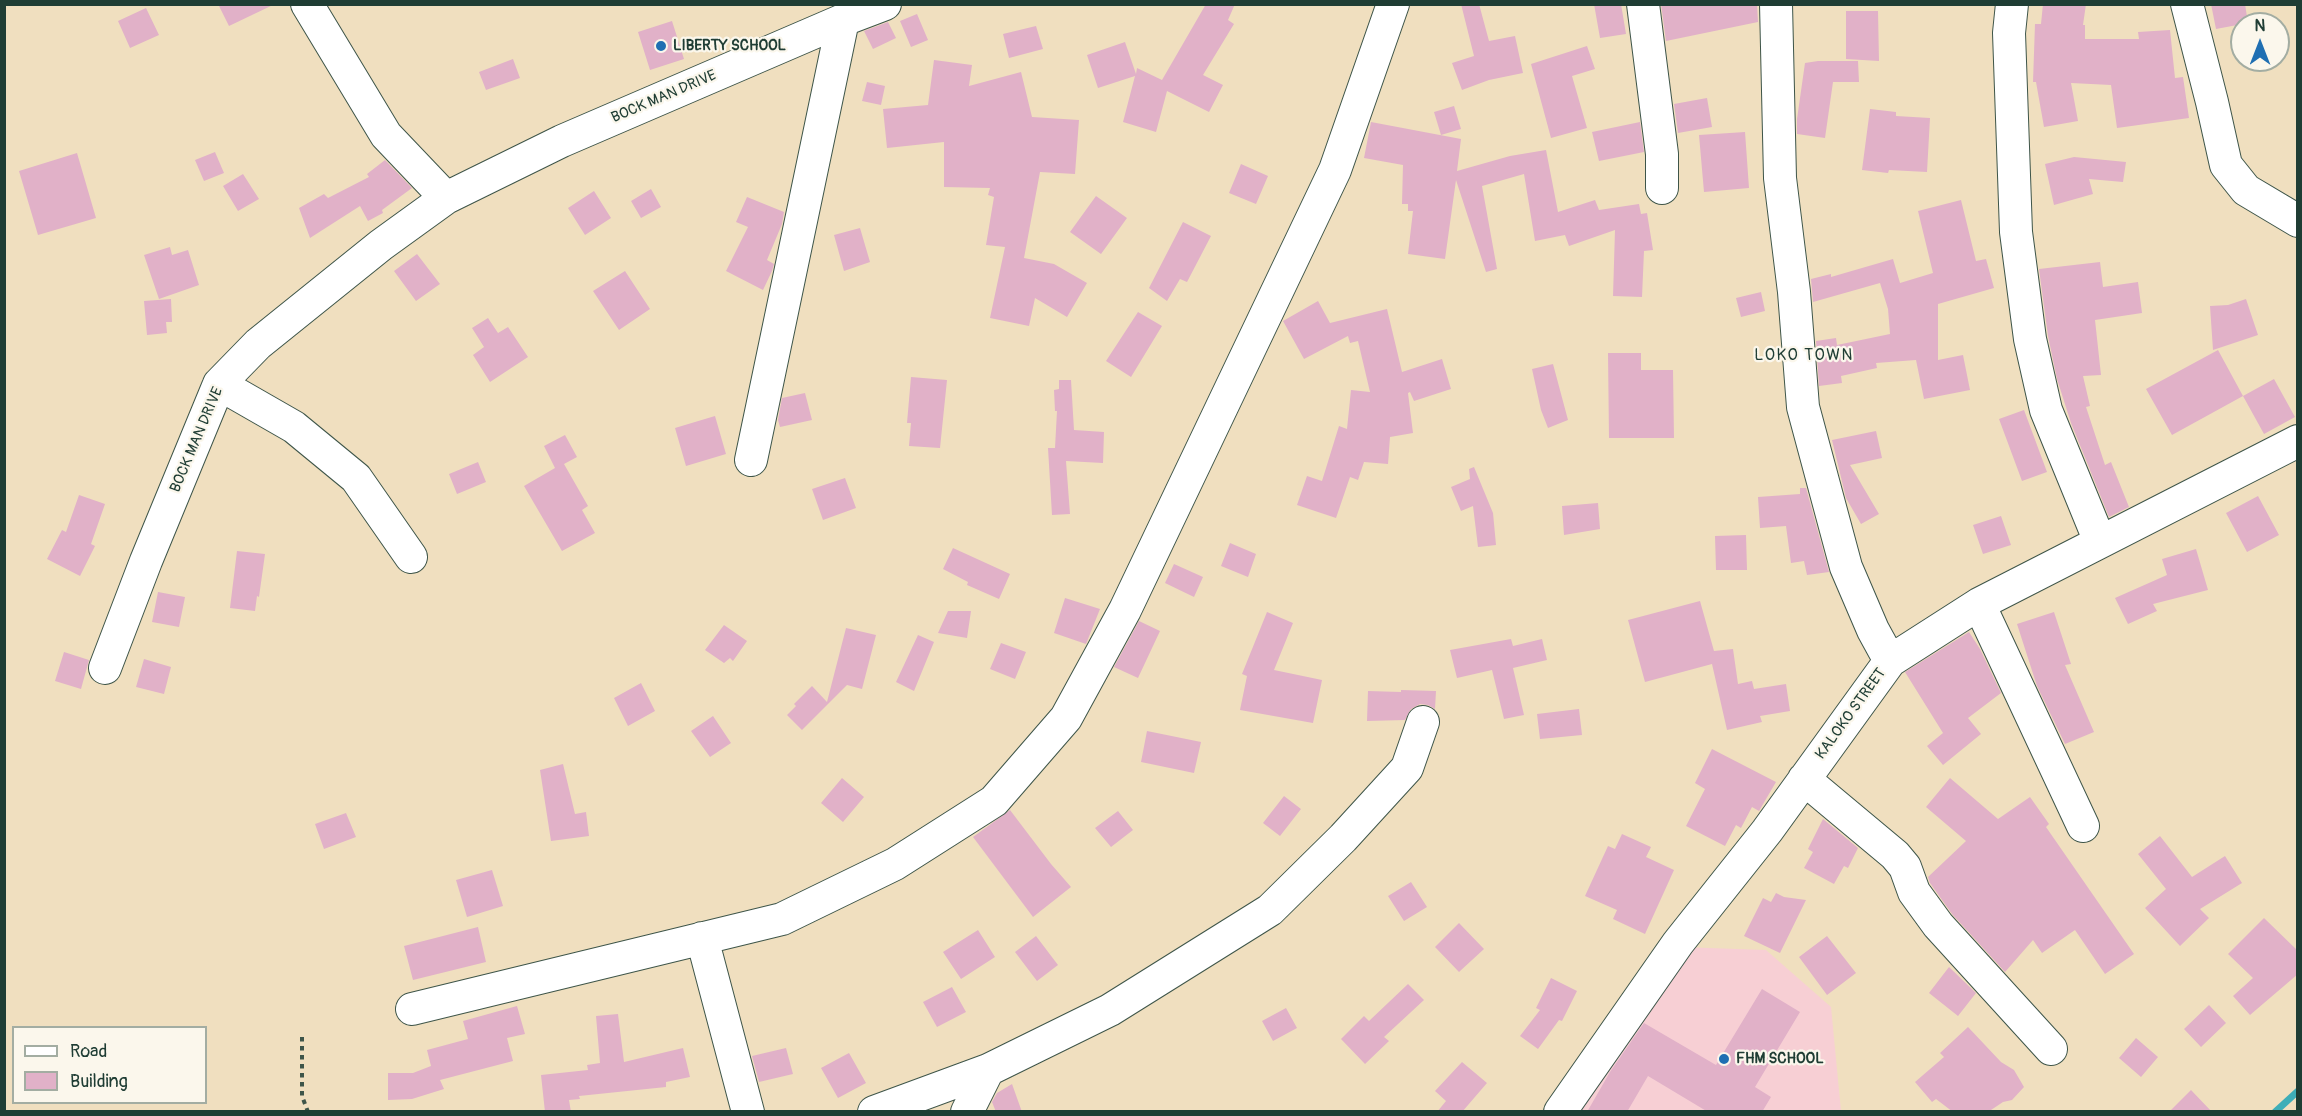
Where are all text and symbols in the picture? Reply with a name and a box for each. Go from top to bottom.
north arrow [2230,12,2290,72]
text: N [2255,16,2265,36]
place label: LIBERTY SCHOOL [673,37,786,55]
marker: LIBERTY SCHOOL [654,39,668,53]
street label: BOCK MAN DRIVE [609,67,719,127]
district label: LOKO TOWN [1754,346,1854,366]
street label: BOCK MAN DRIVE [167,385,227,495]
street label: KALOKO STREET [1812,665,1890,763]
legend [12,1026,207,1104]
text: Road [70,1040,107,1063]
place label: FHM SCHOOL [1736,1050,1824,1068]
marker: FHM SCHOOL [1717,1052,1731,1066]
text: Building [70,1070,128,1093]

